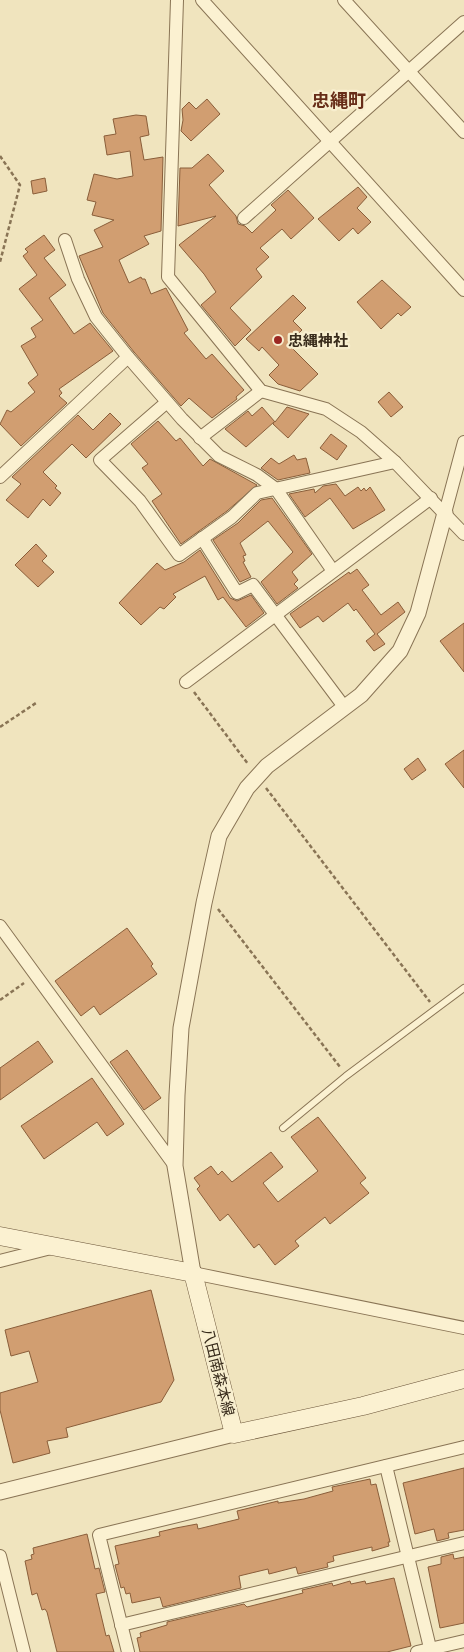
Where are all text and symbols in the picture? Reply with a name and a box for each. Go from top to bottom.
district label: 忠縄町 [312,88,366,112]
place label: 忠縄神社 [288,330,348,350]
marker: 忠縄神社 [272,334,284,346]
street label: 八田南森本線 [198,1326,240,1418]

